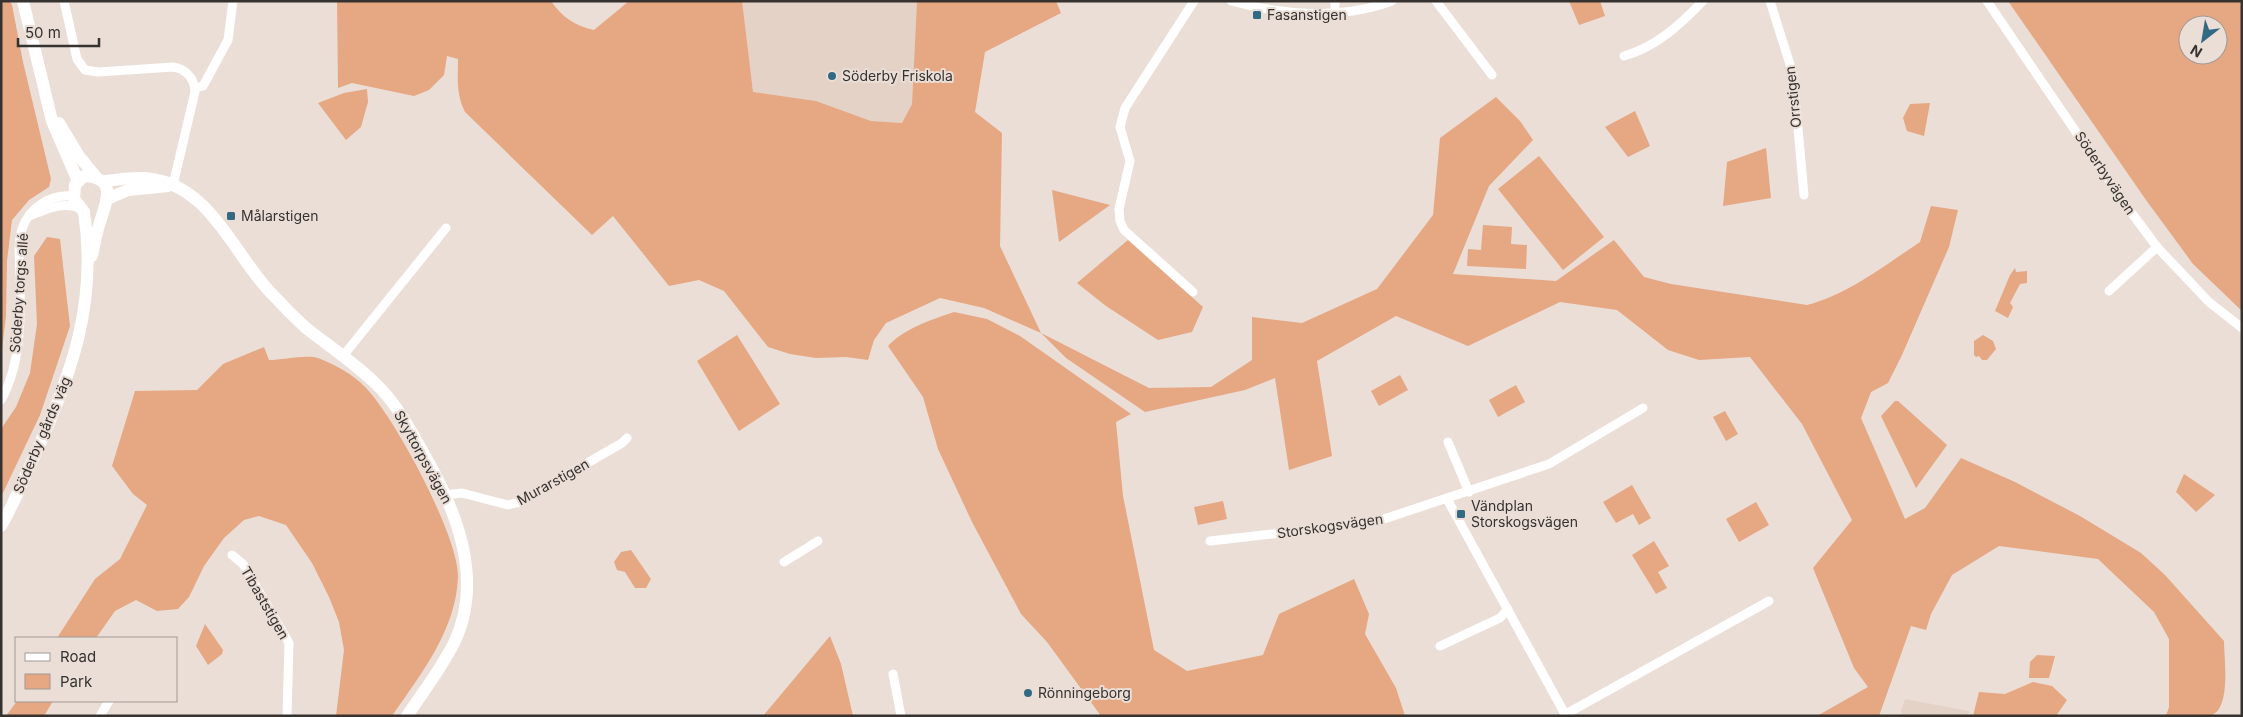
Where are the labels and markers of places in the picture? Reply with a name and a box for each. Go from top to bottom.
place label: Fasanstigen [1267,6,1347,23]
marker: Fasanstigen [1251,9,1263,21]
place label: Söderby Friskola [842,67,953,84]
marker: Söderby Friskola [826,70,838,82]
place label: Målarstigen [241,207,318,224]
marker: Målarstigen [225,210,237,222]
place label: Vändplan Storskogsvägen [1471,497,1578,530]
marker: Vändplan Storskogsvägen [1455,508,1467,520]
place label: Rönningeborg [1038,684,1131,701]
marker: Rönningeborg [1022,687,1034,699]

